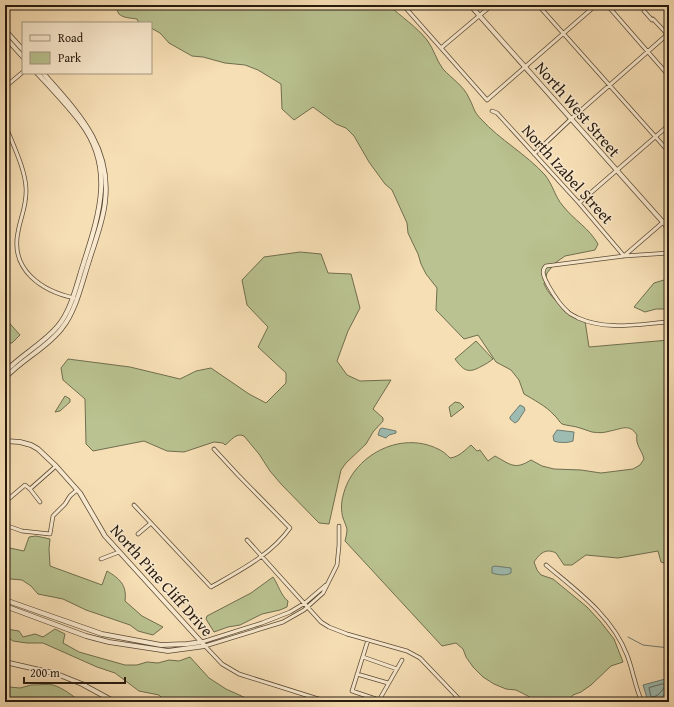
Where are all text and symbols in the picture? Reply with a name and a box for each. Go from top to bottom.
legend [22,22,152,74]
text: Road [58,29,84,46]
text: Park [58,49,82,66]
street label: North West Street [530,56,627,162]
street label: North Izabel Street [517,119,620,230]
street label: North Pine Cliff Drive [105,519,219,641]
scale bar [24,659,125,685]
text: 200 m [30,664,60,681]

